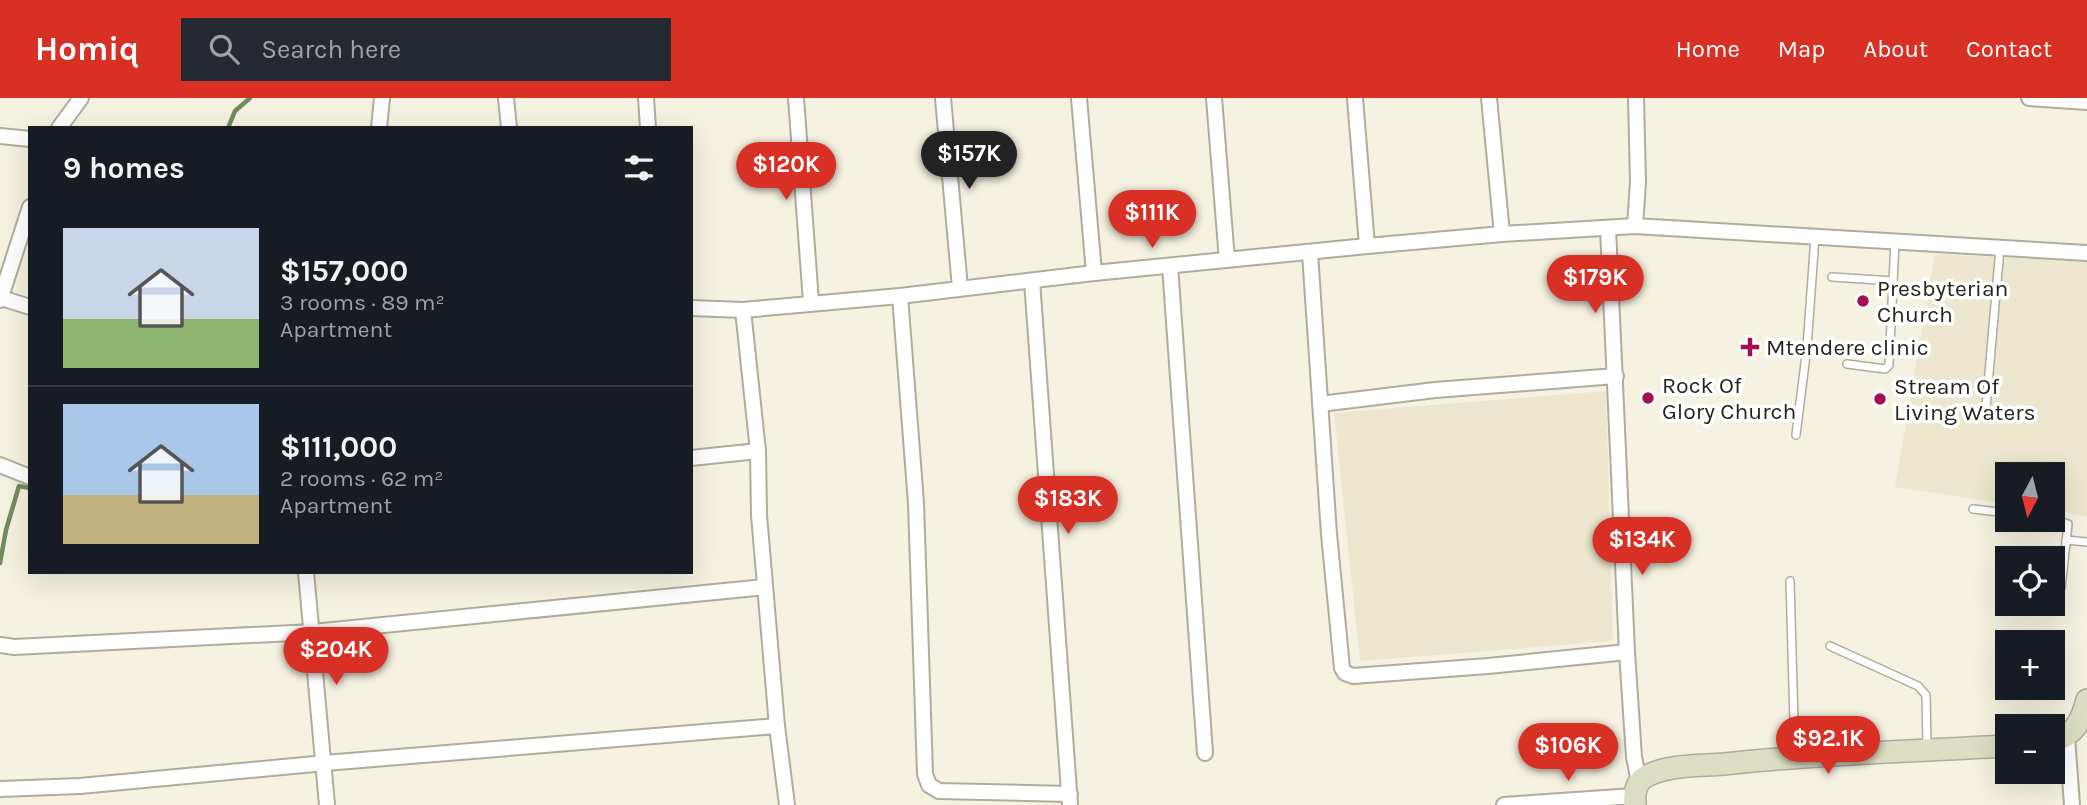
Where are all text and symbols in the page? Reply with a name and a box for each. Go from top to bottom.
search box [181,18,671,81]
text: Homiq [35,30,139,68]
icon: search [205,30,243,68]
text: Search here [261,34,401,65]
text: Home [1676,35,1740,63]
text: Map [1778,35,1825,63]
text: About [1863,35,1928,63]
text: Contact [1966,35,2052,63]
pin: $157K [920,132,1018,191]
text: $157K [937,140,1001,167]
pin: $120K [737,142,835,202]
icon: filters [620,149,658,187]
text: 9 homes [63,150,185,186]
text: $120K [752,151,820,178]
pin: $111K [1103,190,1201,250]
text: $111K [1124,199,1180,226]
text: $157,000 [280,253,408,289]
icon: home [119,256,203,340]
pin: $179K [1546,256,1644,315]
text: $179K [1563,264,1627,291]
place label: Presbyterian Church [1877,275,2008,328]
text: 3 rooms · 89 m² [280,289,445,316]
marker: Presbyterian Church [1855,293,1871,309]
text: Apartment [280,316,392,343]
place label: Mtendere clinic [1766,334,1929,361]
marker: Mtendere clinic [1740,337,1760,357]
place label: Rock Of Glory Church [1662,372,1796,425]
place label: Stream Of Living Waters [1894,373,2036,426]
marker: Rock Of Glory Church [1640,390,1656,406]
marker: Stream Of Living Waters [1872,391,1888,407]
text: $111,000 [280,429,397,465]
icon: home [119,432,203,516]
north arrow [1995,462,2065,532]
map controls [1995,462,2065,784]
text: 2 rooms · 62 m² [280,465,444,492]
pin: $183K [1019,476,1117,536]
text: $183K [1034,485,1102,512]
text: Apartment [280,492,392,519]
pin: $134K [1593,518,1691,577]
text: $134K [1608,526,1676,553]
button: locate [1995,546,2065,616]
pin: $204K [287,628,385,687]
button: + [1995,630,2065,700]
text: $204K [299,636,373,663]
button: − [1995,714,2065,784]
pin: $92.1K [1771,716,1885,776]
pin: $106K [1519,724,1617,783]
text: $92.1K [1792,725,1864,752]
text: $106K [1534,732,1602,759]

